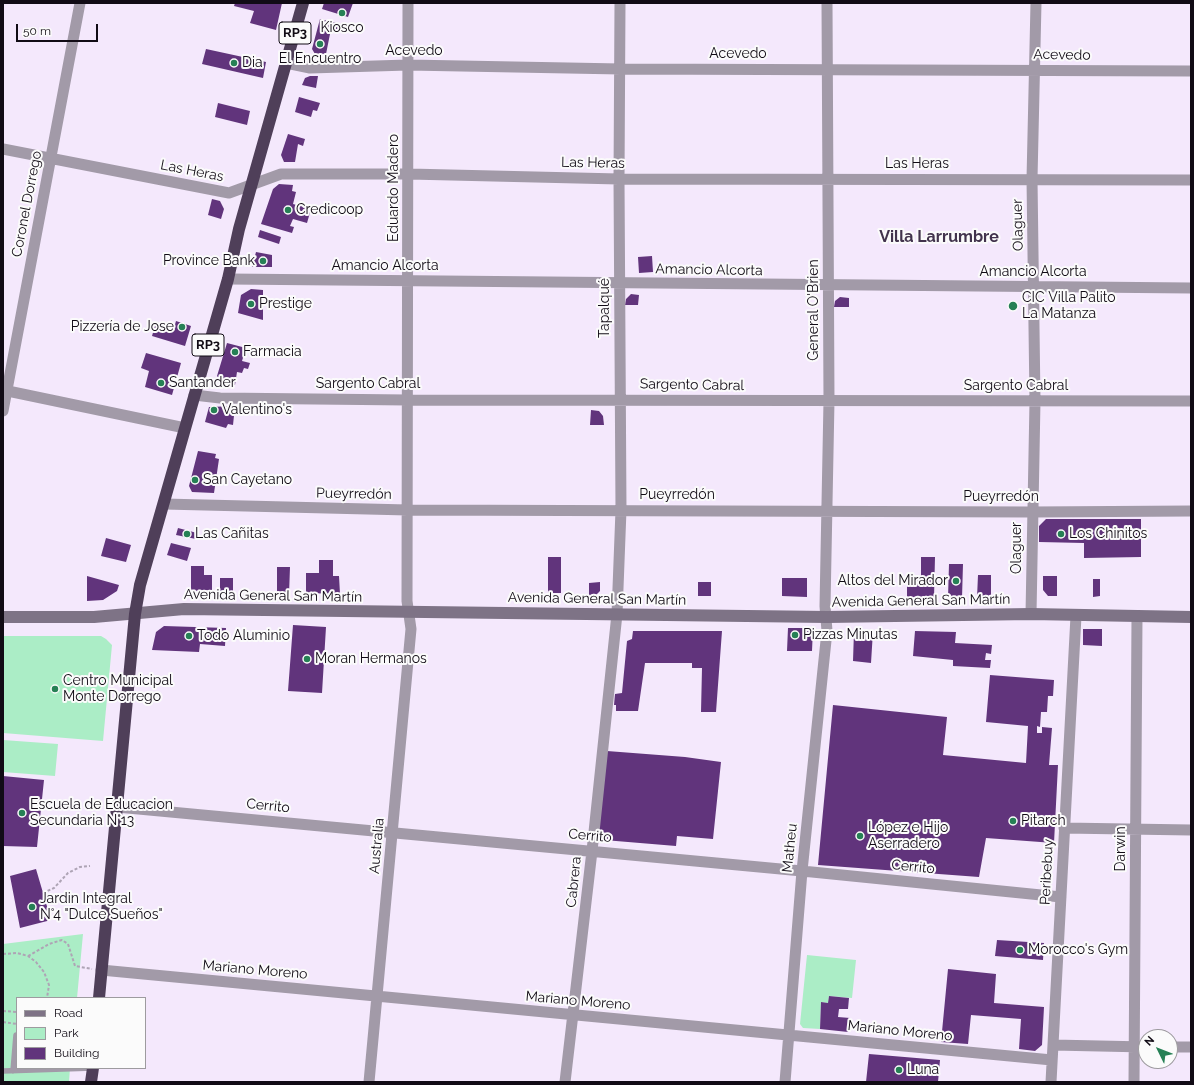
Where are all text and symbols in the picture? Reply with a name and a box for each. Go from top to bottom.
marker: Kiosco [337,8,347,18]
scale bar [18,16,100,42]
place label: Kiosco [320,20,364,36]
road number: RP3 [279,22,311,44]
text: 50 m [23,24,51,38]
marker: El Encuentro [315,39,325,49]
street label: Acevedo [385,43,443,59]
street label: Acevedo [709,46,767,62]
street label: Acevedo [1033,46,1091,64]
place label: El Encuentro [279,51,361,67]
place label: Dia [242,55,263,71]
marker: Dia [229,58,239,68]
street label: Eduardo Madero [386,134,402,242]
street label: Coronel Dorrego [8,149,46,259]
street label: Las Heras [561,154,625,172]
street label: Las Heras [885,156,949,172]
street label: Las Heras [159,157,225,185]
street label: Olaguer [1009,199,1027,251]
place label: Credicoop [296,202,363,218]
marker: Credicoop [283,205,293,215]
district label: Villa Larrumbre [879,227,999,247]
place label: Province Bank [163,253,255,269]
marker: Province Bank [258,256,268,266]
street label: Amancio Alcorta [331,258,439,274]
street label: General O'Brien [806,259,822,361]
street label: Amancio Alcorta [655,261,763,279]
street label: Amancio Alcorta [979,264,1087,280]
street label: Tapalqué [597,278,613,338]
place label: CIC Villa Palito La Matanza [1022,290,1116,322]
place label: Prestige [259,296,312,312]
marker: Prestige [246,299,256,309]
marker: CIC Villa Palito La Matanza [1007,300,1019,312]
place label: Pizzería de Jose [71,319,174,335]
marker: Pizzería de Jose [177,322,187,332]
road number: RP3 [192,334,224,356]
place label: Farmacia [243,344,302,360]
marker: Farmacia [230,347,240,357]
place label: Santander [169,375,236,391]
street label: Sargento Cabral [316,376,420,392]
street label: Sargento Cabral [640,376,744,394]
marker: Santander [156,378,166,388]
street label: Sargento Cabral [964,378,1068,394]
place label: Valentino's [222,402,292,418]
marker: Valentino's [209,405,219,415]
place label: San Cayetano [203,472,292,488]
marker: San Cayetano [190,475,200,485]
street label: Pueyrredón [316,485,392,503]
street label: Pueyrredón [639,487,715,503]
street label: Pueyrredón [963,489,1039,505]
street label: Olaguer [1009,522,1025,574]
place label: Las Cañitas [195,526,269,542]
place label: Los Chinitos [1069,526,1147,542]
marker: Las Cañitas [182,529,192,539]
marker: Los Chinitos [1056,529,1066,539]
place label: Altos del Mirador [837,573,948,589]
marker: Altos del Mirador [951,576,961,586]
street label: Avenida General San Martín [184,586,362,606]
street label: Avenida General San Martín [508,589,686,609]
street label: Avenida General San Martín [832,591,1010,611]
place label: Pizzas Minutas [803,627,897,643]
place label: Todo Aluminio [197,628,290,644]
marker: Pizzas Minutas [790,630,800,640]
marker: Todo Aluminio [184,631,194,641]
place label: Moran Hermanos [315,651,427,667]
marker: Moran Hermanos [302,654,312,664]
place label: Centro Municipal Monte Dorrego [63,673,173,706]
marker: Centro Municipal Monte Dorrego [50,684,60,694]
street label: Cerrito [245,795,291,817]
place label: Escuela de Educacion Secundaria N°13 [30,797,173,830]
marker: Escuela de Educacion Secundaria N°13 [17,808,27,818]
place label: Pitarch [1021,813,1066,829]
marker: Pitarch [1008,816,1018,826]
street label: Australia [366,817,388,875]
place label: López e Hijo Aserradero [868,820,948,852]
street label: Matheu [779,823,801,873]
street label: Cerrito [568,826,612,846]
street label: Darwin [1113,826,1129,872]
marker: López e Hijo Aserradero [855,831,865,841]
street label: Peribebuy [1037,839,1057,905]
street label: Cabrera [563,856,585,908]
street label: Cerrito [890,856,936,878]
place label: Jardin Integral N°4 "Dulce Sueños" [40,891,162,924]
marker: Jardin Integral N°4 "Dulce Sueños" [27,902,37,912]
place label: Morocco's Gym [1028,942,1128,958]
marker: Morocco's Gym [1015,945,1025,955]
street label: Mariano Moreno [202,957,308,983]
street label: Mariano Moreno [525,988,631,1014]
legend [16,997,146,1069]
text: Road [54,1006,83,1020]
street label: Mariano Moreno [847,1017,953,1045]
text: Park [54,1026,79,1040]
north arrow [1138,1029,1178,1069]
text: N [1142,1034,1157,1049]
text: Building [54,1046,100,1060]
place label: Luna [907,1062,939,1078]
marker: Luna [894,1065,904,1075]

